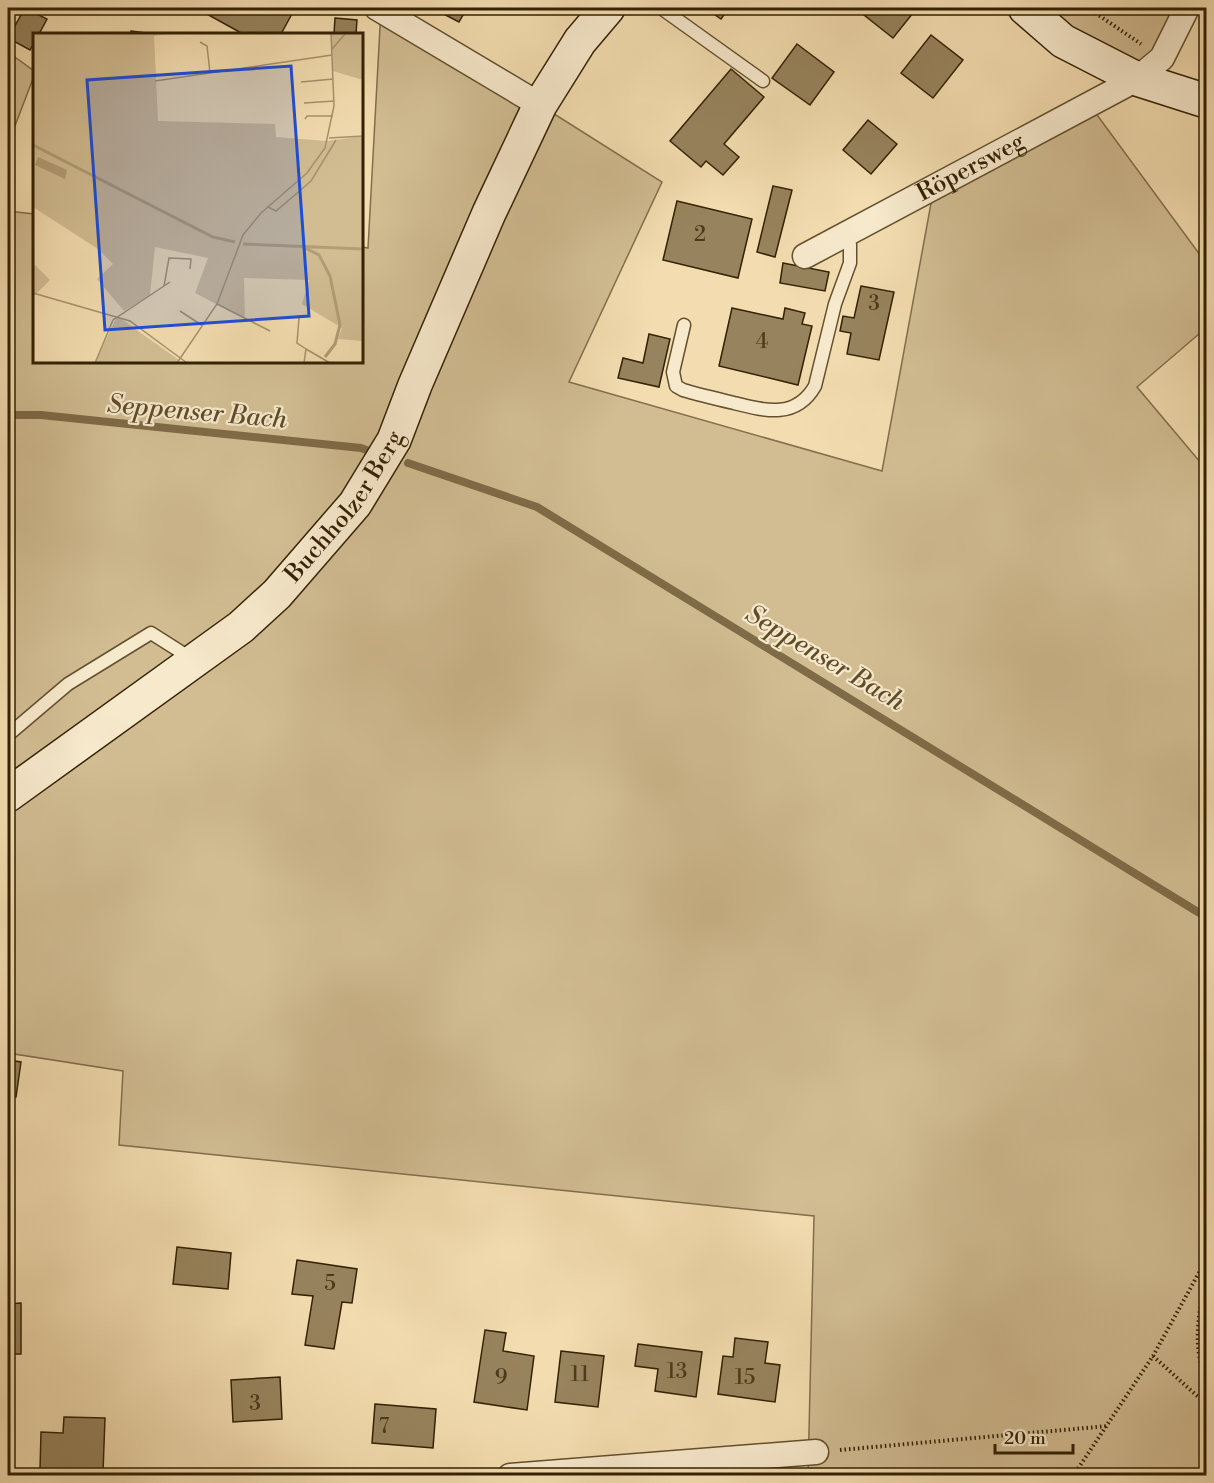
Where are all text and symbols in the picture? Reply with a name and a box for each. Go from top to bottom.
inset map [33,33,363,363]
street label: Röpersweg [912,126,1031,209]
house number: 2 [694,222,706,248]
house number: 3 [868,291,880,317]
house number: 4 [756,329,768,355]
water label: Seppenser Bach [106,388,289,436]
street label: Buchholzer Berg [278,427,411,590]
water label: Seppenser Bach [740,598,911,718]
house number: 5 [324,1271,336,1297]
house number: 13 [667,1359,687,1385]
house number: 11 [571,1362,589,1388]
house number: 9 [495,1365,507,1391]
house number: 15 [735,1365,755,1391]
house number: 3 [249,1391,261,1417]
house number: 7 [379,1414,390,1440]
scale bar [995,1417,1073,1455]
text: 20 m [1004,1427,1046,1450]

